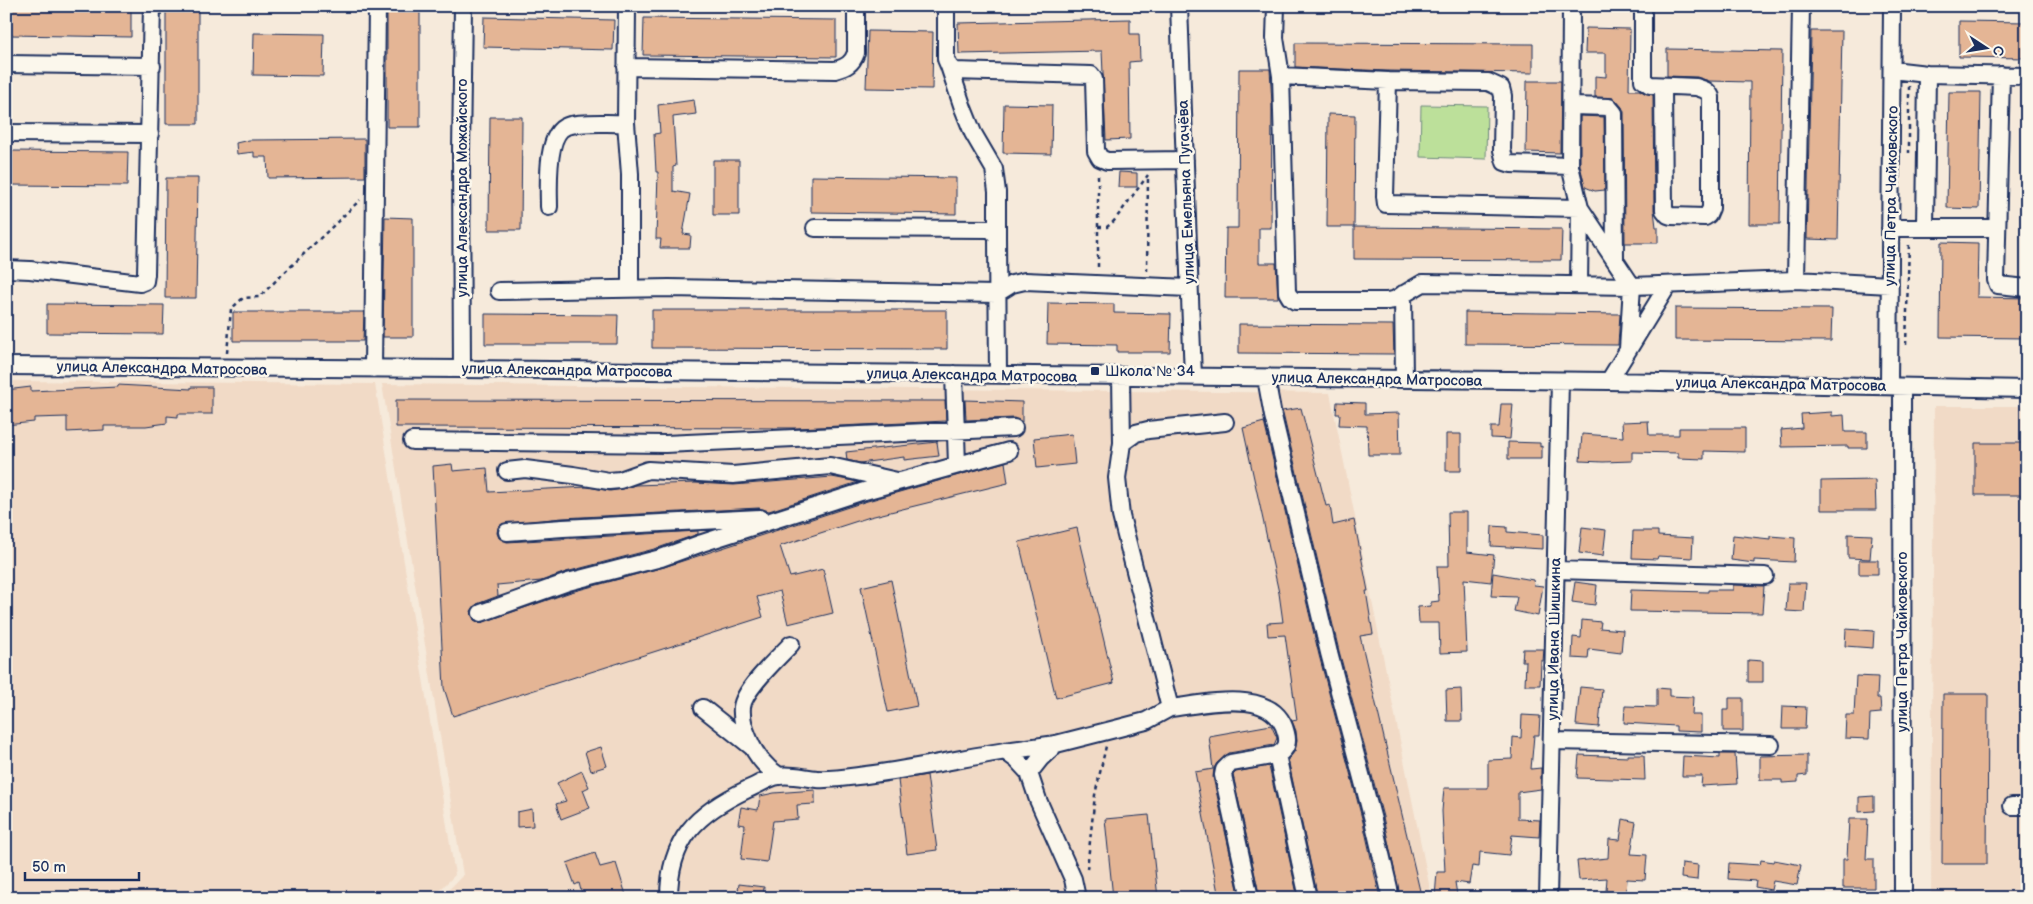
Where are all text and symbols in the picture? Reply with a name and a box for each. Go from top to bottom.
north arrow [1960,22,2010,72]
text: С [1989,44,2008,57]
street label: улица Александра Можайского [453,79,472,297]
street label: улица Емельяна Пугачёва [1174,99,1199,284]
street label: улица Петра Чайковского [1880,105,1903,286]
street label: улица Александра Матросова [56,357,268,380]
street label: улица Александра Матросова [461,359,673,382]
place label: Школа № 34 [1105,362,1195,381]
street label: улица Александра Матросова [866,364,1078,387]
marker: Школа № 34 [1089,365,1101,377]
street label: улица Александра Матросова [1271,368,1483,391]
street label: улица Александра Матросова [1675,373,1887,396]
street label: улица Петра Чайковского [1893,552,1912,732]
street label: улица Ивана Шишкина [1544,557,1565,721]
scale bar [25,849,139,881]
text: 50 m [32,858,66,877]

